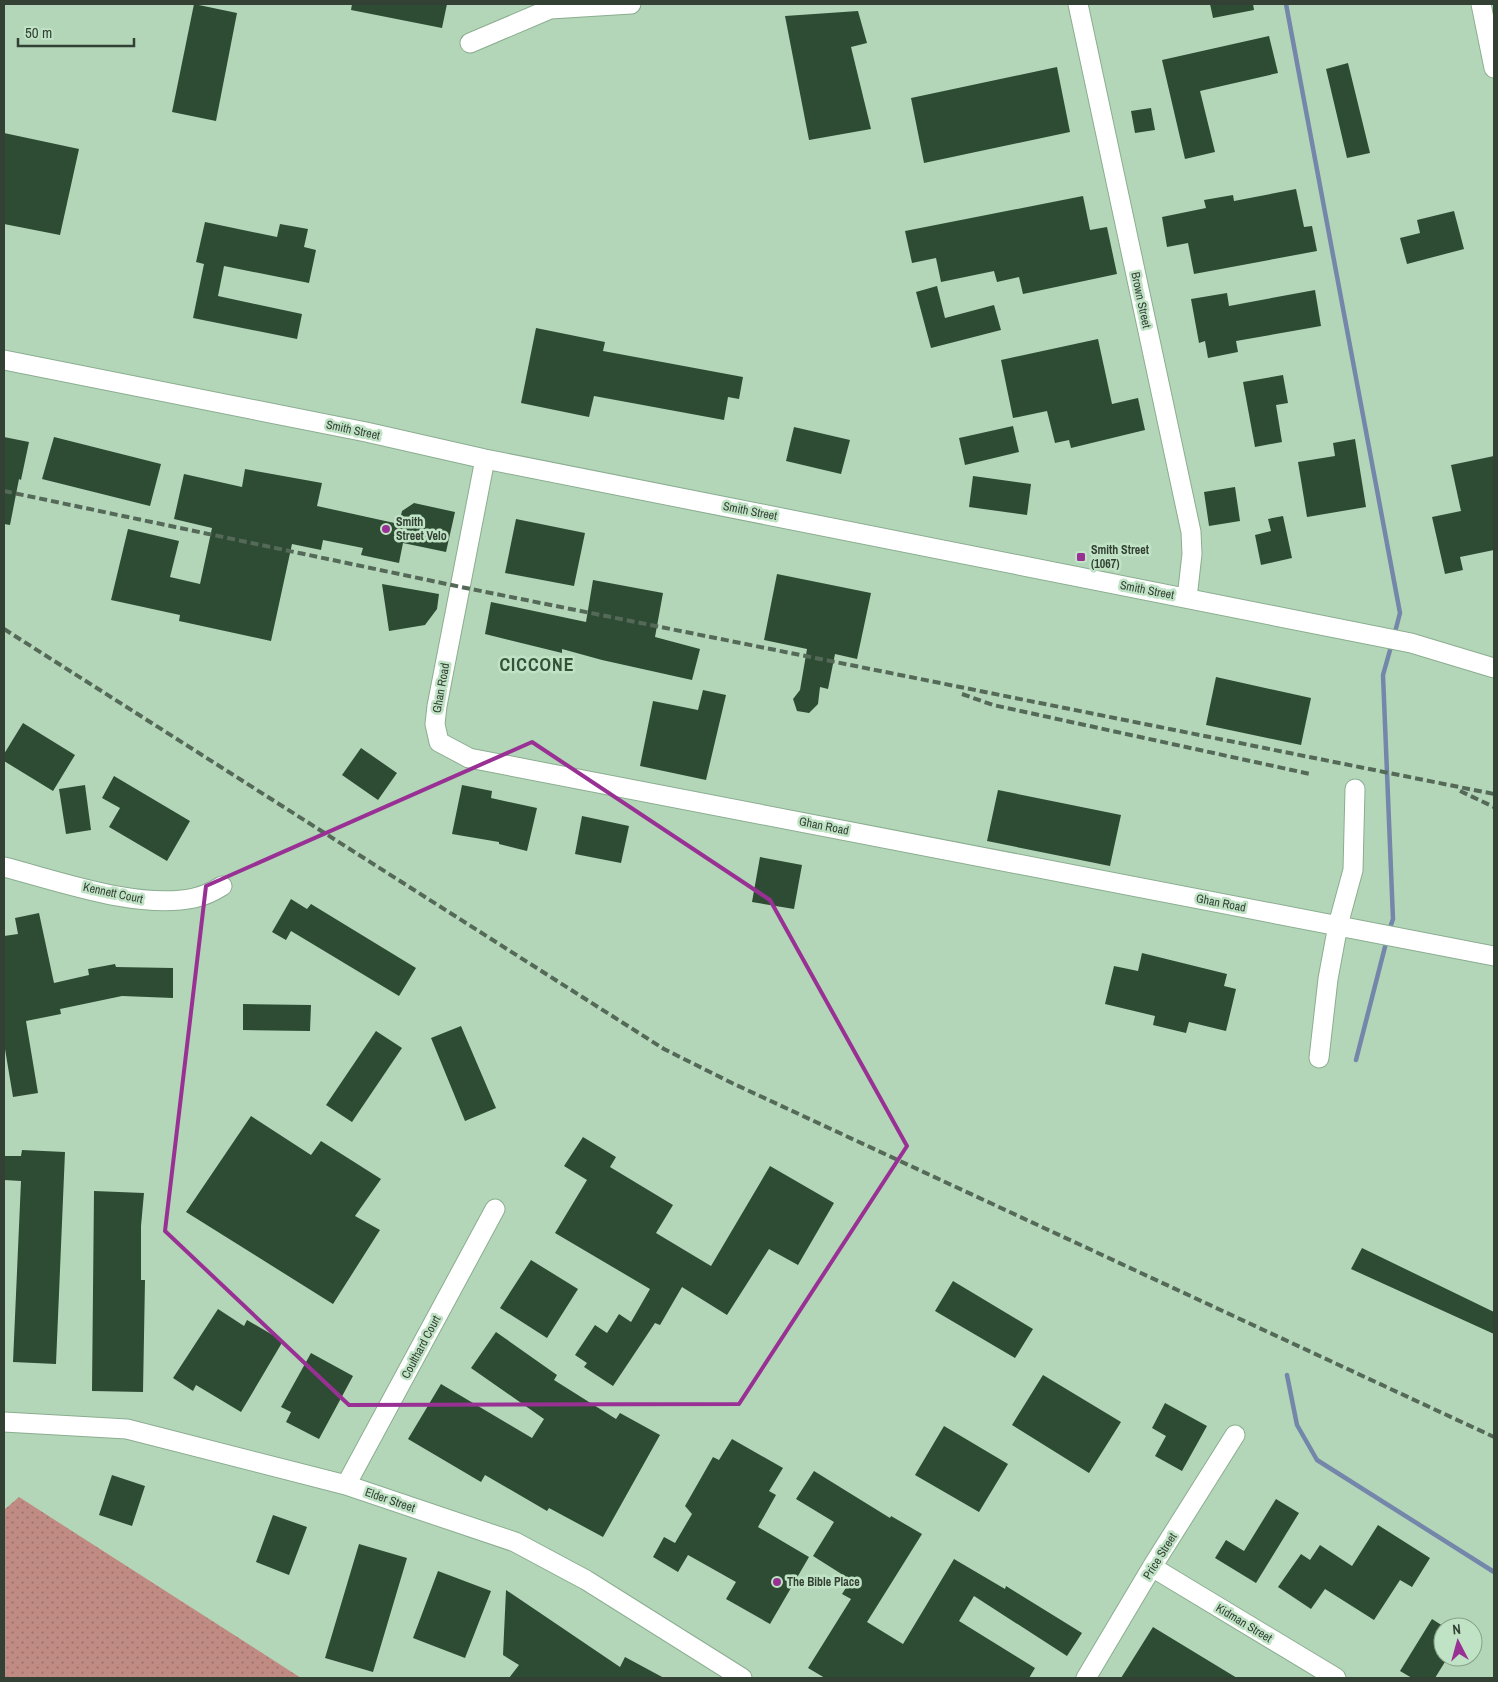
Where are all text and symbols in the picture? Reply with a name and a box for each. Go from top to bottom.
scale bar [18,15,134,47]
text: 50 m [25,22,52,43]
street label: Brown Street [1127,271,1155,330]
street label: Smith Street [325,416,382,444]
street label: Smith Street [722,498,779,524]
place label: Smith Street Velo [396,514,447,544]
marker: Smith Street Velo [380,523,392,535]
place label: Smith Street (1067) [1091,542,1150,572]
marker: Smith Street (1067) [1075,551,1087,563]
street label: Smith Street [1119,577,1176,603]
district label: CICCONE [499,652,575,677]
street label: Ghan Road [429,662,453,714]
street label: Ghan Road [798,813,850,839]
street label: Kennett Court [82,879,145,907]
street label: Ghan Road [1195,890,1247,916]
street label: Coulthard Court [398,1312,444,1381]
street label: Elder Street [363,1484,417,1516]
street label: Price Street [1139,1530,1181,1582]
place label: The Bible Place [787,1574,860,1590]
marker: The Bible Place [771,1576,783,1588]
street label: Kidman Street [1213,1600,1275,1646]
north arrow [1433,1617,1483,1667]
text: N [1452,1620,1462,1638]

